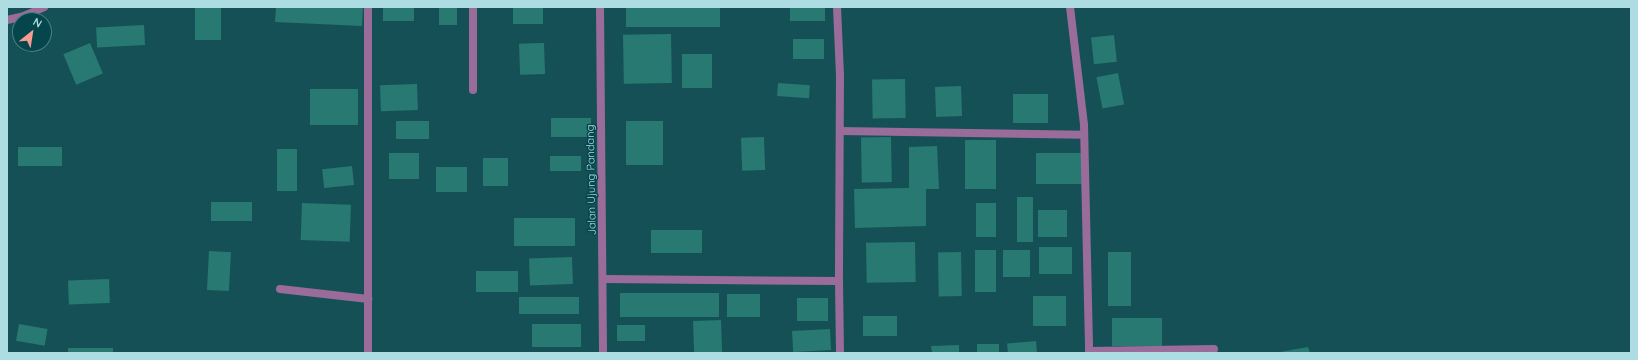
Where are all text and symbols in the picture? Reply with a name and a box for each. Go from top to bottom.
north arrow [12,12,52,52]
text: N [30,14,45,31]
street label: Jalan Ujung Pandang [583,124,599,236]

